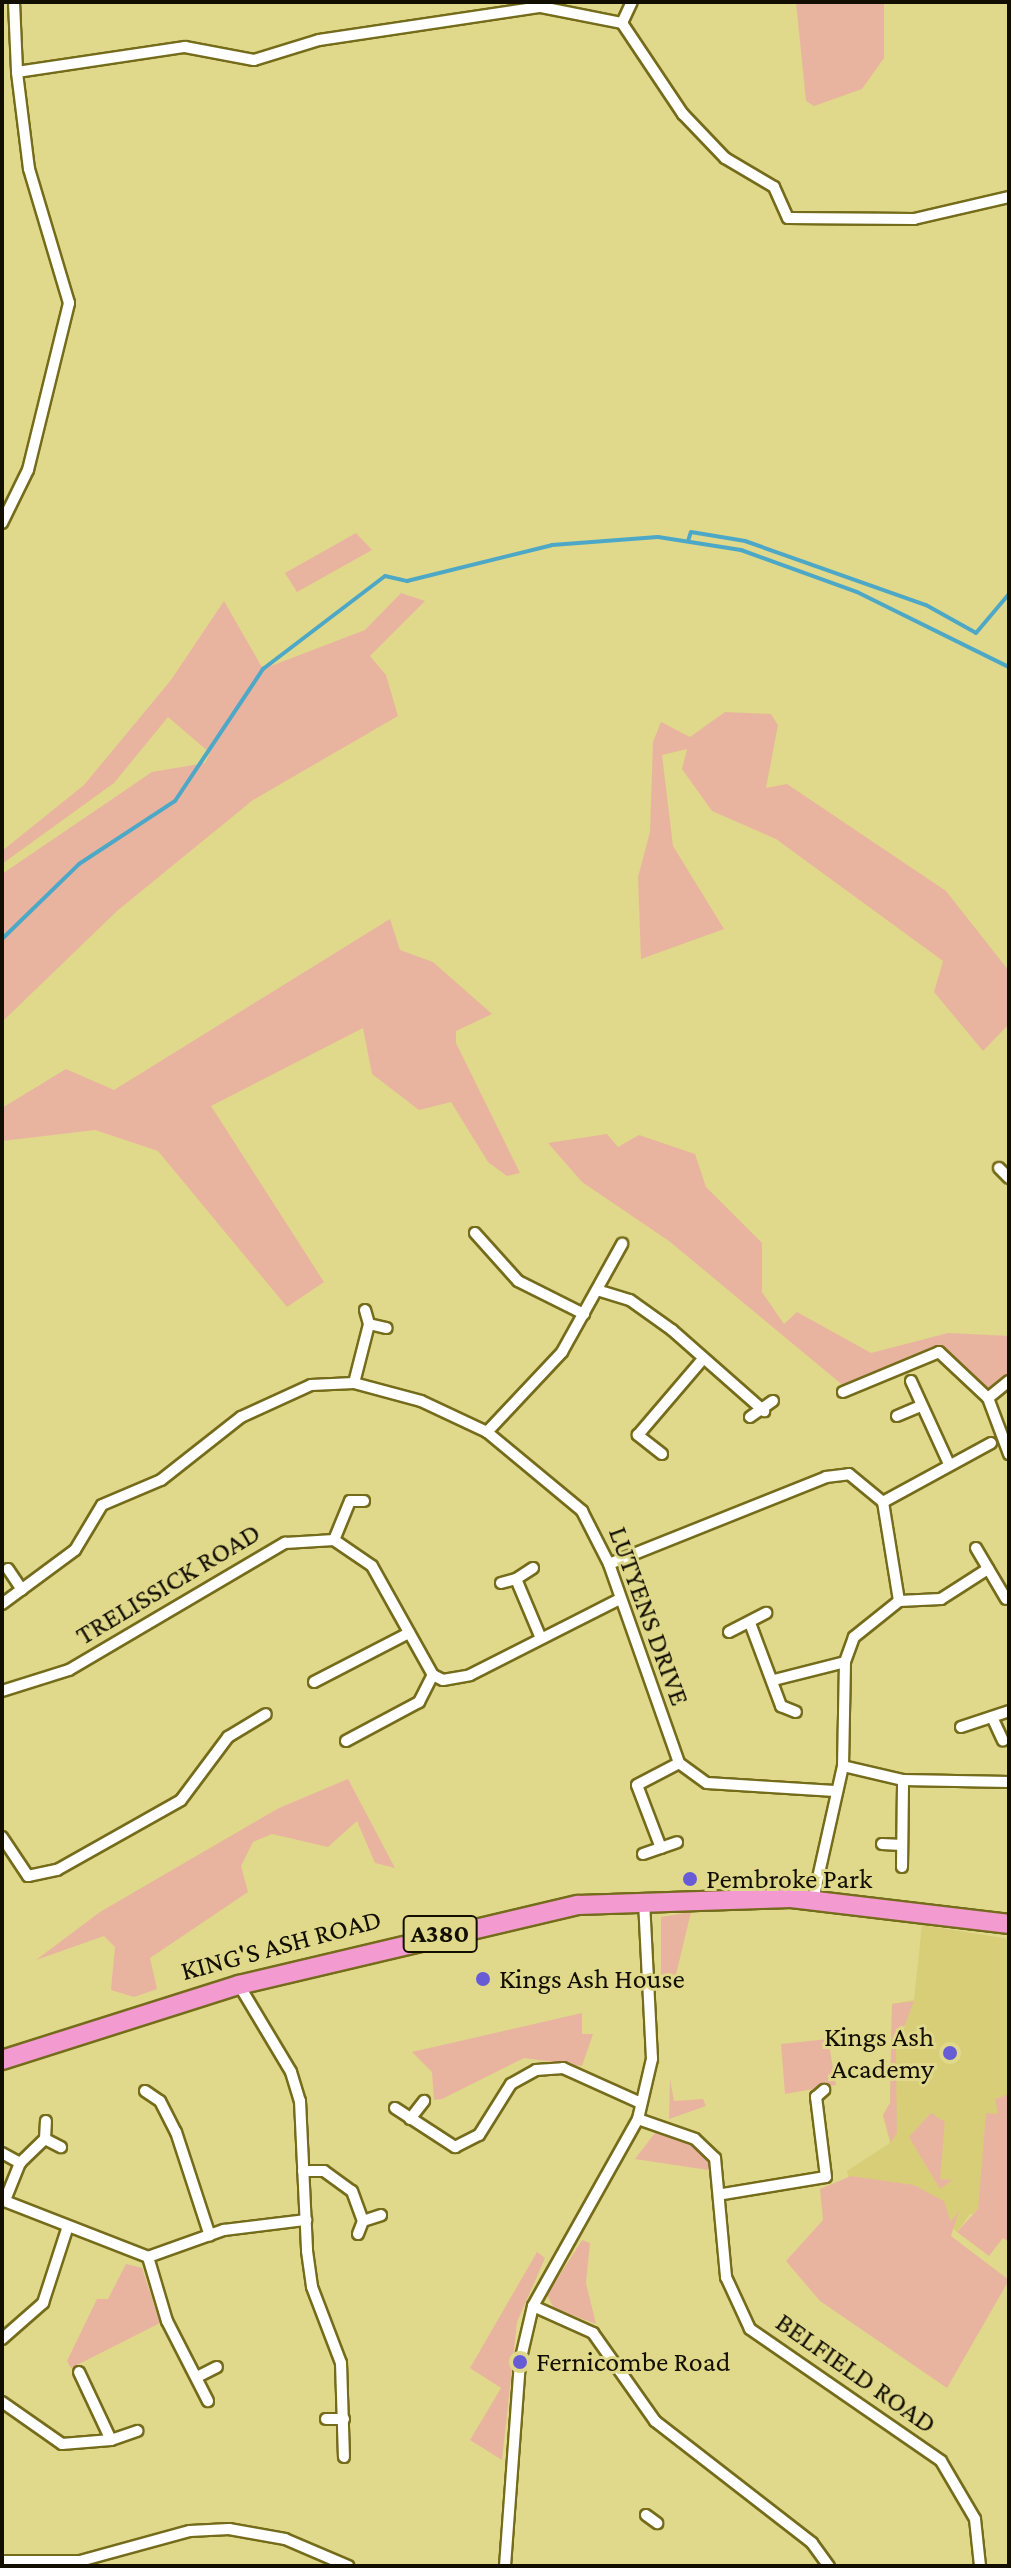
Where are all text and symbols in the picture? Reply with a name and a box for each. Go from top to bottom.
street label: TRELISSICK ROAD [70,1516,266,1652]
street label: LUTYENS DRIVE [601,1522,697,1710]
place label: Pembroke Park [706,1862,872,1896]
marker: Pembroke Park [681,1870,699,1888]
street label: KING'S ASH ROAD [177,1902,385,1988]
road number: A380 [402,1912,478,1956]
place label: Kings Ash House [499,1962,685,1996]
marker: Kings Ash House [474,1970,492,1988]
place label: Kings Ash Academy [824,2020,934,2086]
marker: Kings Ash Academy [941,2044,959,2062]
street label: BELFIELD ROAD [769,2305,943,2441]
place label: Fernicombe Road [536,2345,730,2379]
marker: Fernicombe Road [511,2353,529,2371]

